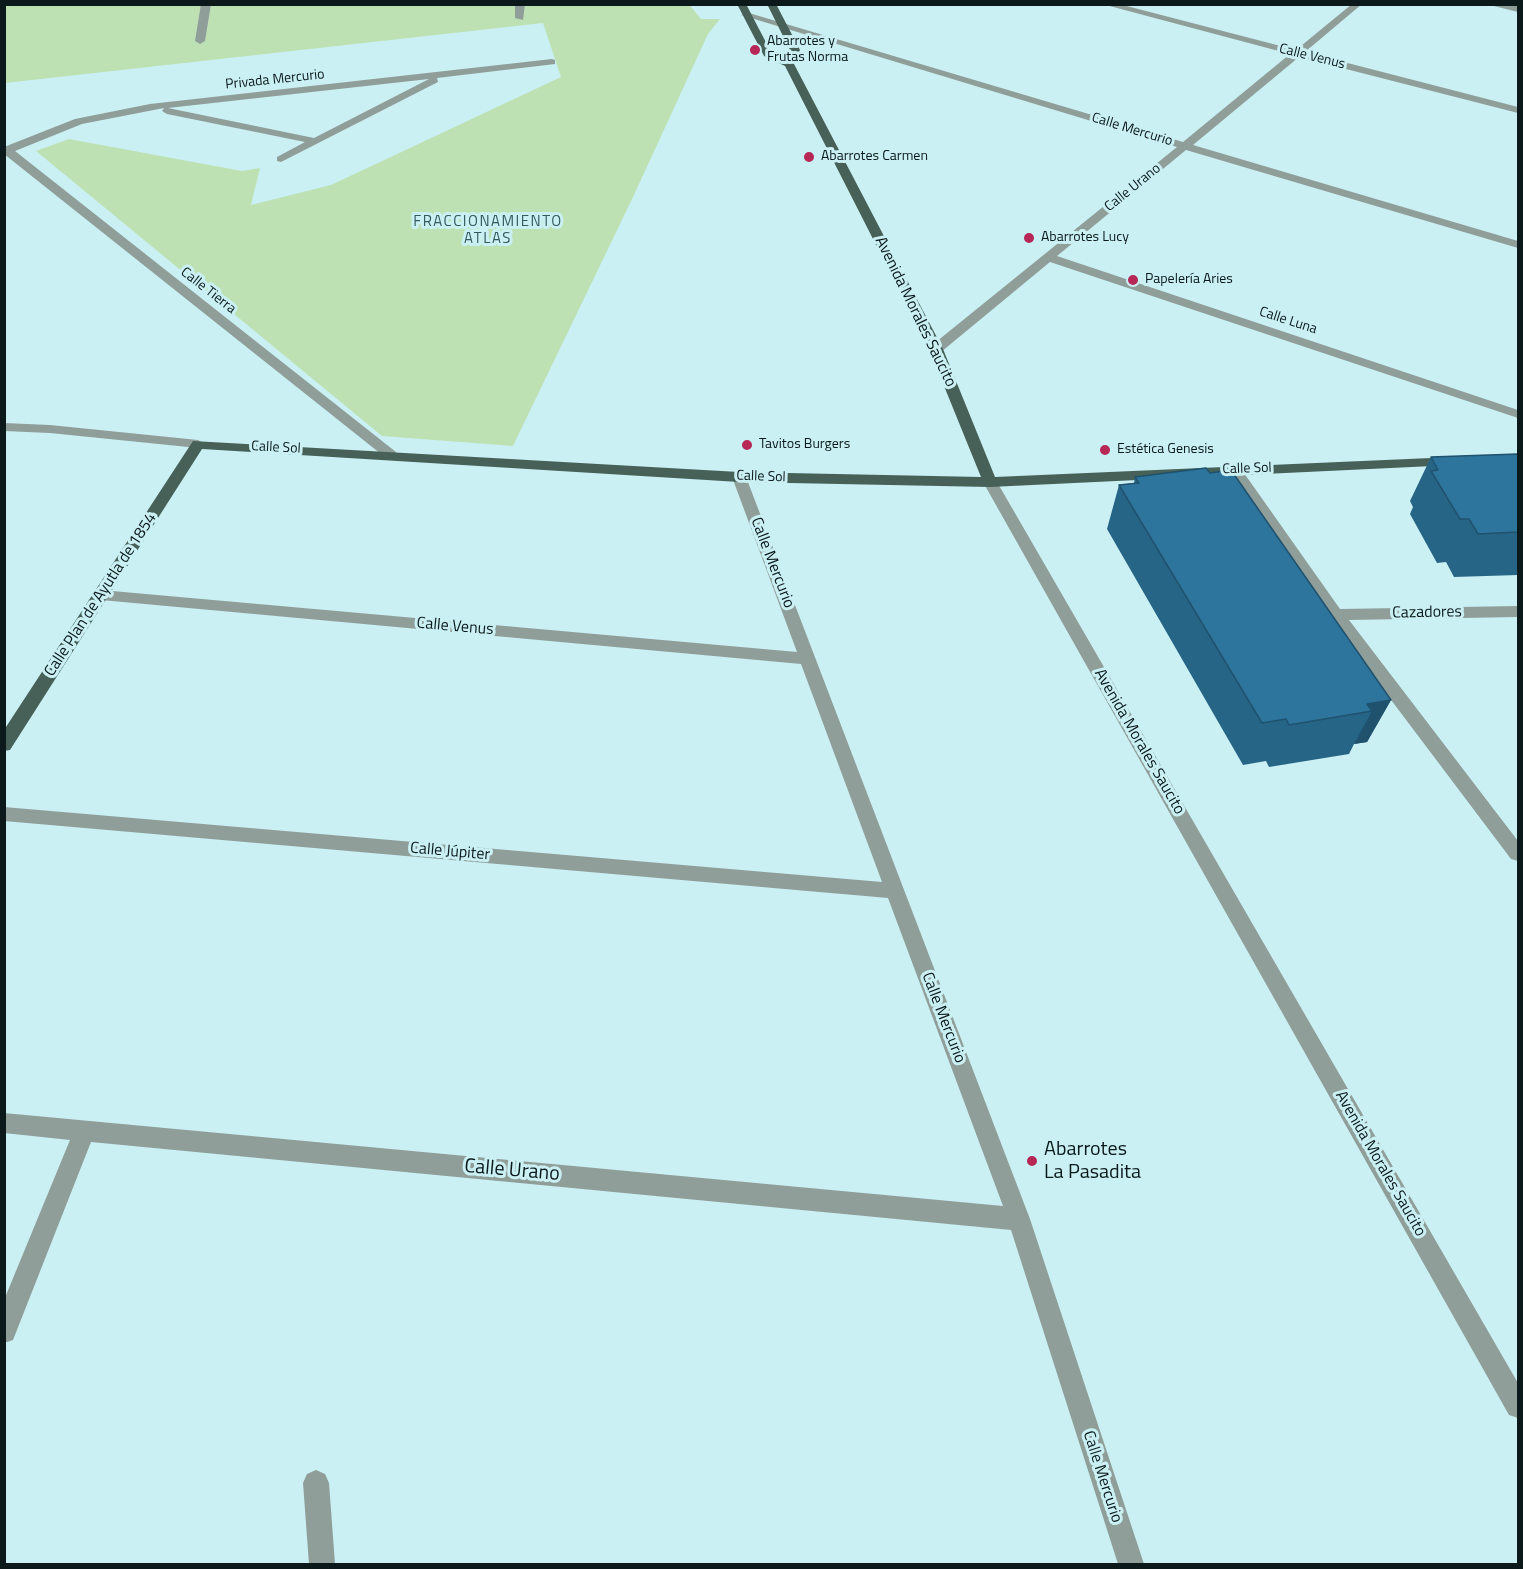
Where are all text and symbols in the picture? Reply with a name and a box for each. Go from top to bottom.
place label: Abarrotes y Frutas Norma [767,34,848,66]
street label: Calle Venus [1277,41,1347,73]
marker: Abarrotes y Frutas Norma [748,43,762,57]
street label: Privada Mercurio [225,66,325,94]
street label: Calle Mercurio [1090,110,1174,150]
place label: Abarrotes Carmen [821,149,928,165]
marker: Abarrotes Carmen [802,150,816,164]
street label: Calle Urano [1102,160,1164,216]
district label: FRACCIONAMIENTO ATLAS [413,213,563,248]
place label: Abarrotes Lucy [1041,230,1129,246]
marker: Abarrotes Lucy [1022,231,1036,245]
street label: Avenida Morales Saucito [870,234,960,390]
street label: Calle Tierra [177,264,239,318]
place label: Papelería Aries [1145,272,1233,288]
marker: Papelería Aries [1126,273,1140,287]
street label: Calle Luna [1257,304,1319,338]
place label: Tavitos Burgers [759,437,850,453]
street label: Calle Sol [251,438,301,458]
marker: Tavitos Burgers [740,438,754,452]
place label: Estética Genesis [1117,442,1214,458]
marker: Estética Genesis [1098,443,1112,457]
street label: Calle Sol [1222,460,1272,478]
street label: Calle Sol [736,468,786,486]
street label: Calle Plan de Ayutla de 1854 [41,510,161,680]
street label: Calle Mercurio [746,515,798,611]
street label: Cazadores [1392,603,1462,623]
street label: Calle Venus [416,614,494,640]
street label: Avenida Morales Saucito [1089,666,1189,818]
street label: Calle Júpiter [409,839,491,865]
street label: Calle Mercurio [917,970,969,1066]
street label: Avenida Morales Saucito [1330,1088,1430,1240]
place label: Abarrotes La Pasadita [1044,1138,1141,1185]
marker: Abarrotes La Pasadita [1025,1154,1039,1168]
street label: Calle Urano [463,1155,561,1187]
street label: Calle Mercurio [1078,1429,1126,1525]

